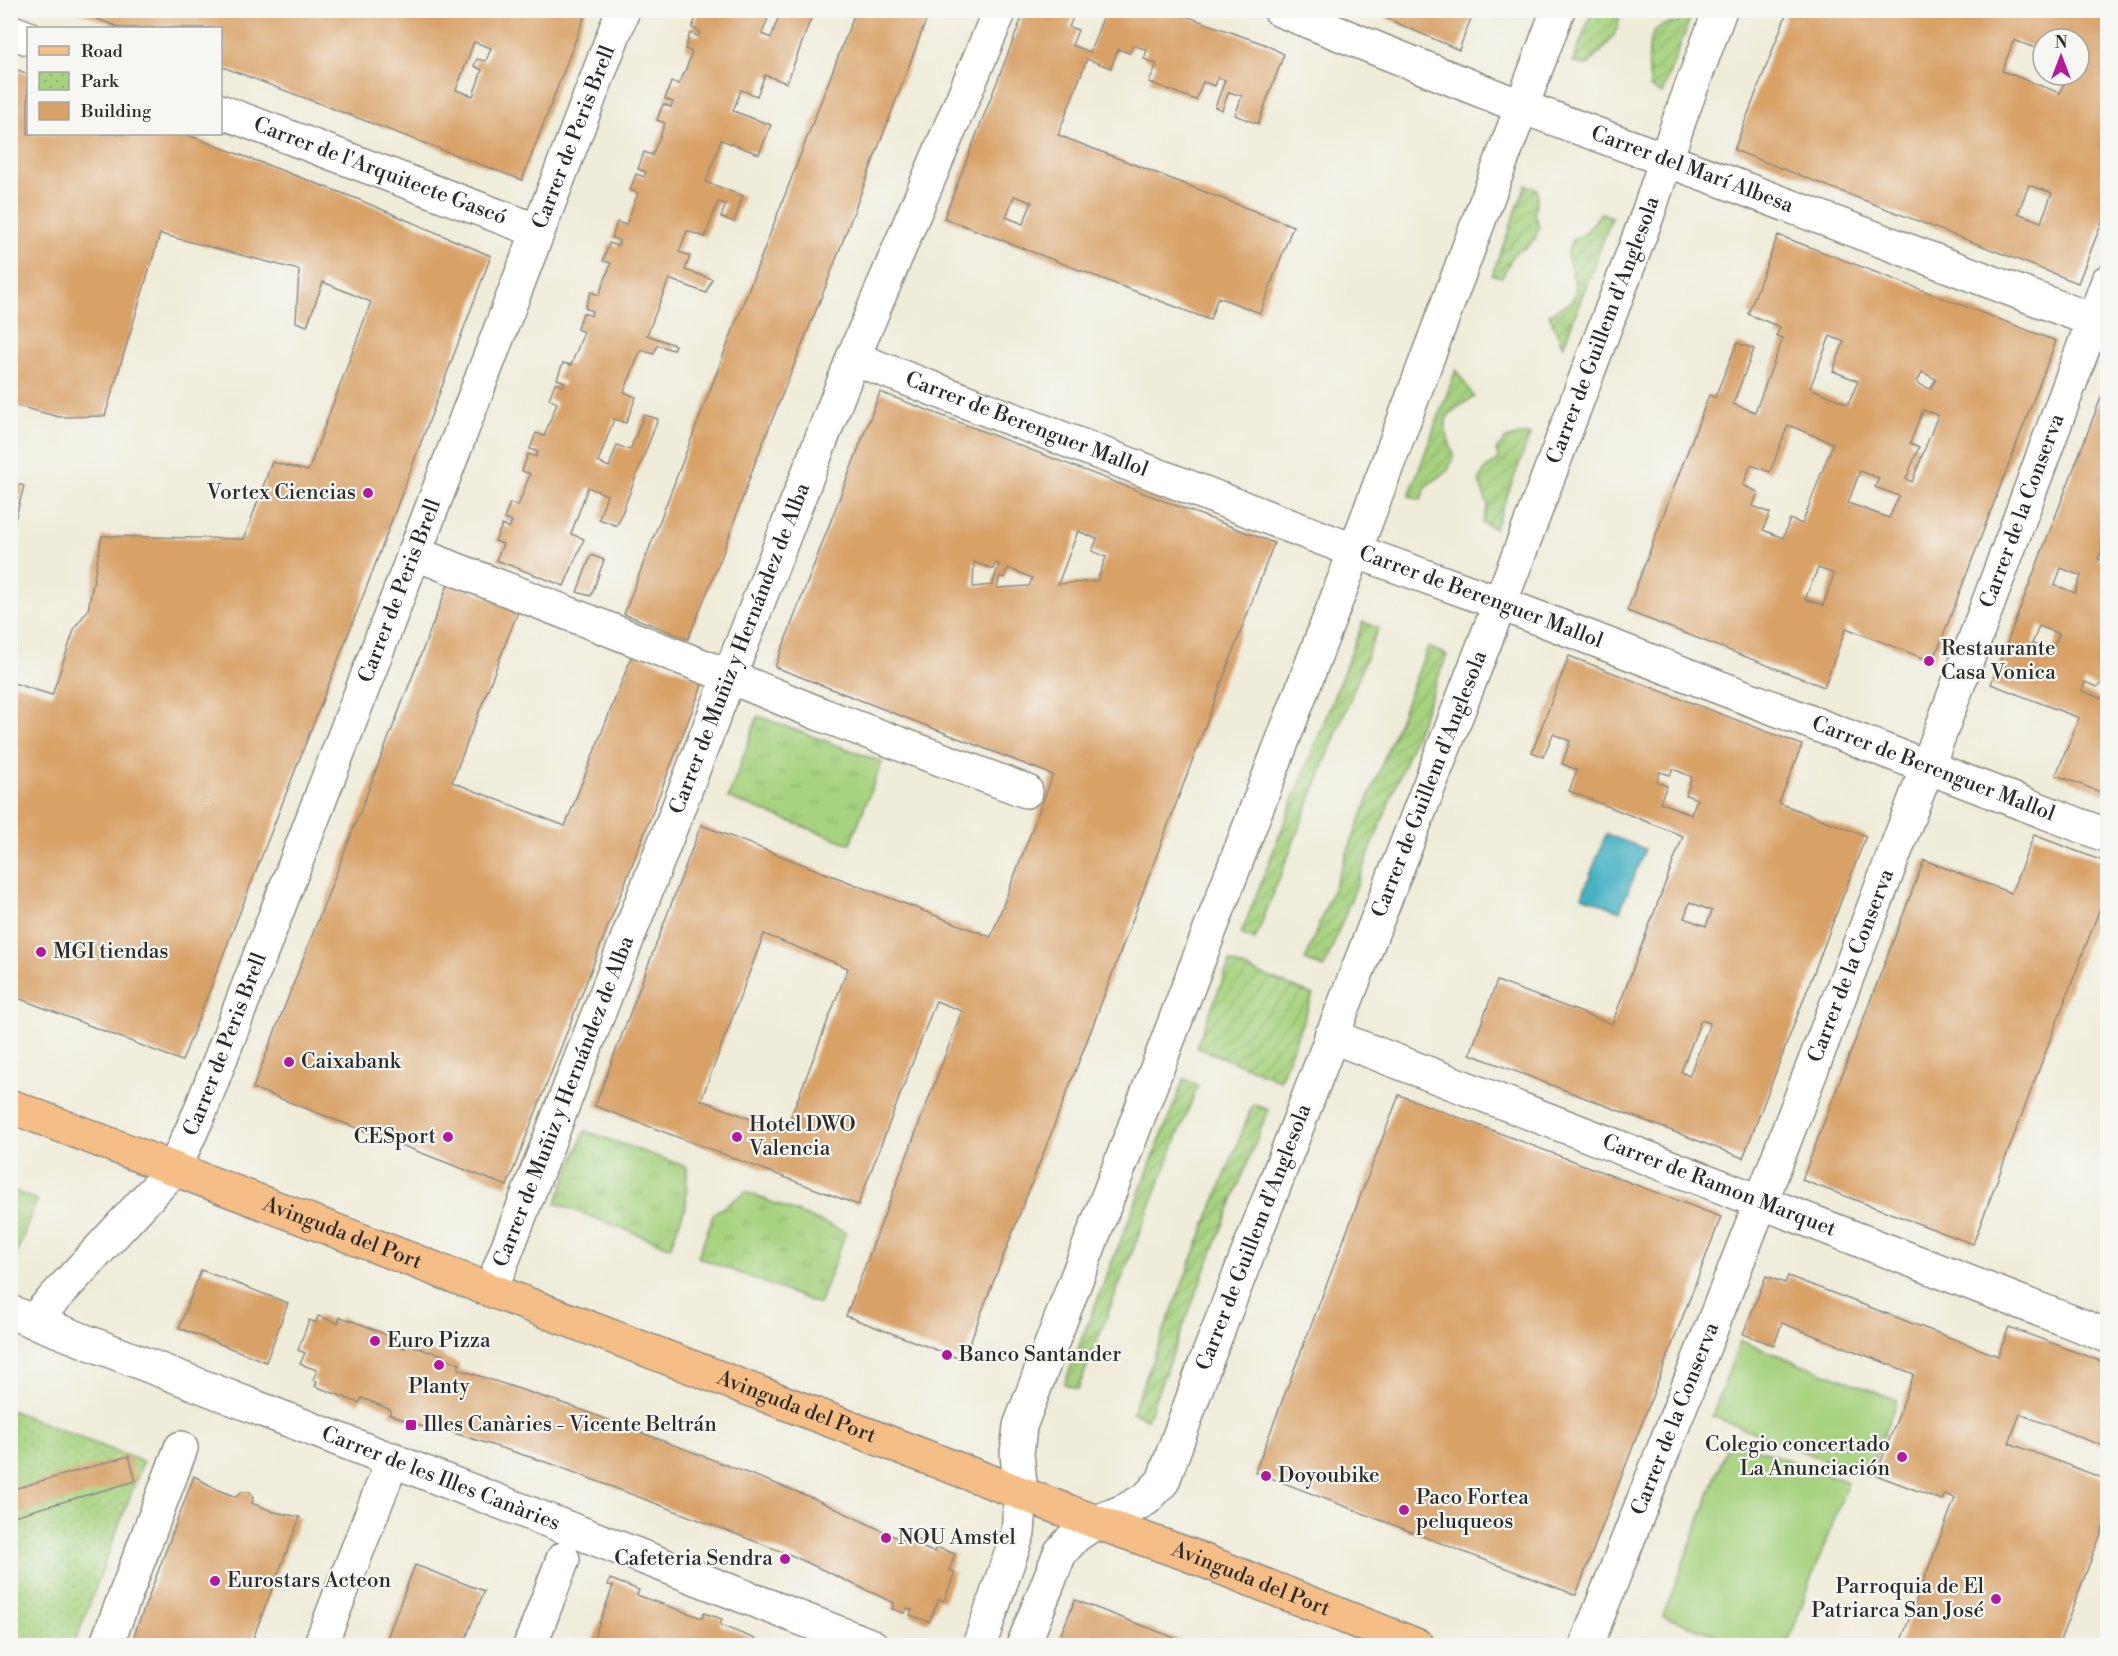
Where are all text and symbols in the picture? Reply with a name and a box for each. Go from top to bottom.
legend [27,27,222,135]
north arrow [2031,27,2091,87]
text: N [2055,33,2068,53]
text: Road [81,40,124,63]
street label: Carrer de Peris Brell [527,42,621,233]
text: Park [81,70,120,93]
text: Building [80,100,152,123]
street label: Carrer de l'Arquitecte Gascó [250,112,510,231]
street label: Carrer del Marí Albesa [1587,120,1797,219]
street label: Carrer de Guillem d'Anglesola [1541,193,1666,468]
street label: Carrer de Berenguer Mallol [901,366,1152,483]
street label: Carrer de la Conserva [1975,410,2071,612]
street label: Carrer de Muñiz y Hernández de Alba [664,479,816,818]
place label: Vortex Ciencias [206,480,356,506]
marker: Vortex Ciencias [361,486,375,500]
street label: Carrer de Peris Brell [353,495,447,687]
street label: Carrer de Berenguer Mallol [1355,540,1607,655]
place label: Restaurante Casa Vonica [1941,636,2056,686]
street label: Carrer de Guillem d'Anglesola [1366,647,1493,921]
marker: Restaurante Casa Vonica [1922,654,1936,668]
street label: Carrer de Berenguer Mallol [1808,711,2059,827]
street label: Carrer de la Conserva [1803,865,1900,1066]
street label: Carrer de Muñiz y Hernández de Alba [488,932,640,1271]
place label: MGI tiendas [53,939,169,965]
marker: MGI tiendas [34,945,48,959]
street label: Carrer de Peris Brell [178,949,273,1140]
place label: Caixabank [301,1049,402,1075]
marker: Caixabank [282,1055,296,1069]
street label: Carrer de Guillem d'Anglesola [1191,1100,1318,1374]
place label: Hotel DWO Valencia [748,1112,856,1162]
place label: CESport [354,1124,437,1150]
street label: Carrer de Ramon Marquet [1599,1129,1840,1243]
marker: CESport [441,1130,455,1144]
marker: Hotel DWO Valencia [730,1130,744,1144]
street label: Avinguda del Port [258,1191,426,1276]
street label: Carrer de la Conserva [1626,1318,1725,1519]
place label: Euro Pizza [387,1328,491,1354]
marker: Euro Pizza [368,1334,382,1348]
place label: Banco Santander [958,1342,1121,1368]
marker: Banco Santander [940,1348,954,1362]
marker: Planty [432,1358,446,1372]
street label: Avinguda del Port [712,1365,880,1450]
place label: Planty [408,1374,470,1400]
place label: Illes Canàries - Vicente Beltrán [423,1412,717,1438]
marker: Illes Canàries - Vicente Beltrán [404,1418,418,1432]
street label: Carrer de les Illes Canàries [318,1421,564,1537]
place label: Colegio concertado La Anunciación [1705,1432,1890,1482]
marker: Colegio concertado La Anunciación [1895,1450,1909,1464]
place label: Doyoubike [1278,1463,1380,1489]
marker: Doyoubike [1259,1469,1273,1483]
place label: Paco Fortea peluqueos [1416,1485,1529,1535]
marker: Paco Fortea peluqueos [1397,1503,1411,1517]
place label: NOU Amstel [898,1525,1016,1551]
marker: NOU Amstel [879,1531,893,1545]
street label: Avinguda del Port [1167,1536,1334,1623]
place label: Cafeteria Sendra [614,1546,773,1572]
marker: Cafeteria Sendra [778,1552,792,1566]
place label: Eurostars Acteon [227,1568,392,1594]
marker: Eurostars Acteon [208,1574,222,1588]
place label: Parroquia de El Patriarca San José [1811,1574,1984,1624]
marker: Parroquia de El Patriarca San José [1989,1592,2003,1606]

